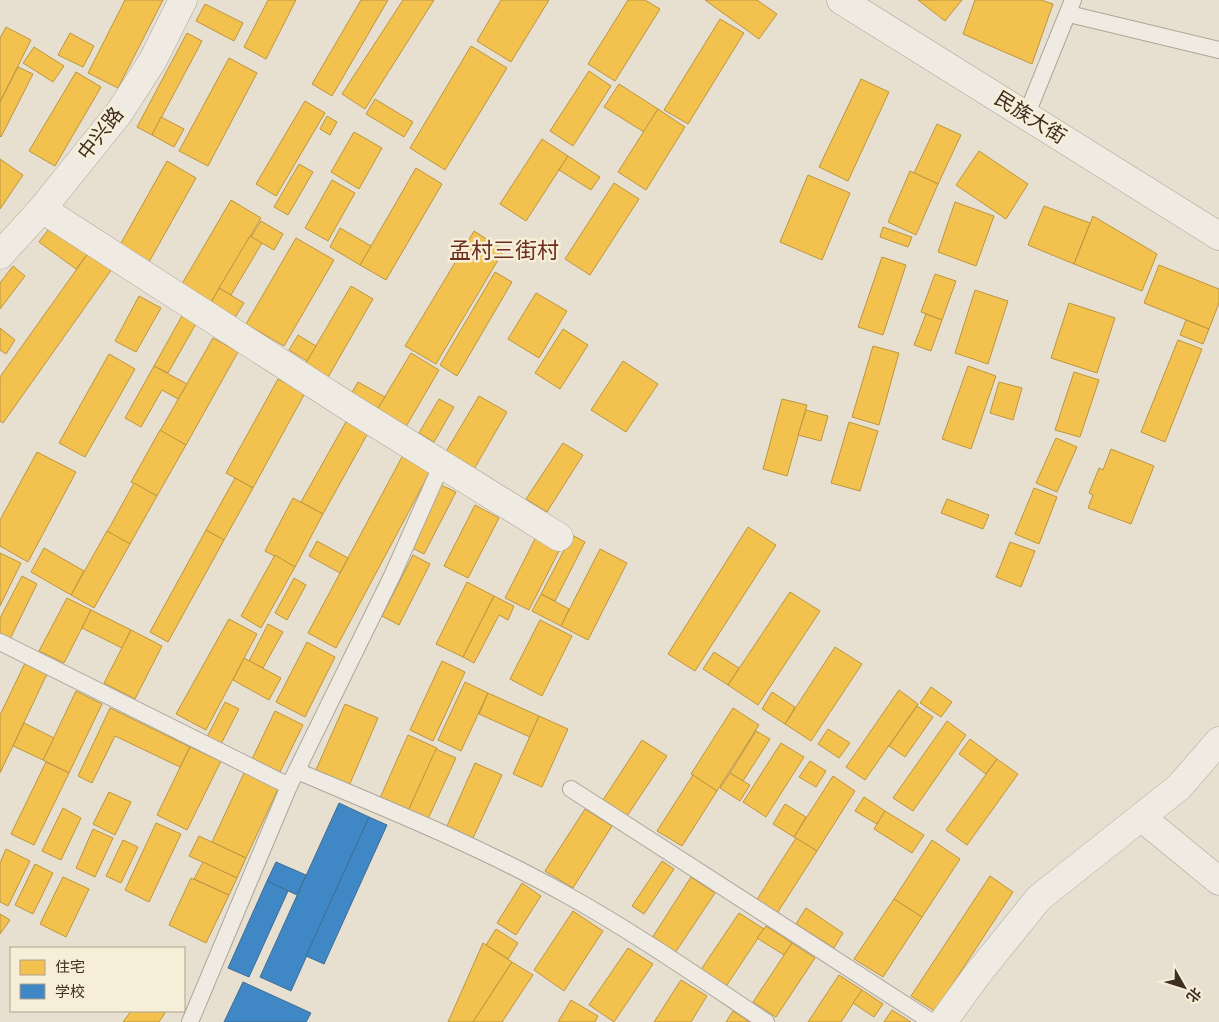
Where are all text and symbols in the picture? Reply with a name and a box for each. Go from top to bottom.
street label: 民族大街 [988,84,1072,152]
street label: 中兴路 [71,101,131,167]
district label: 孟村三街村 [449,235,559,268]
legend [10,947,185,1012]
text: 住宅 [55,956,85,979]
north arrow [1159,962,1209,1012]
text: 学校 [55,981,85,1004]
text: 北 [1181,983,1206,1007]

